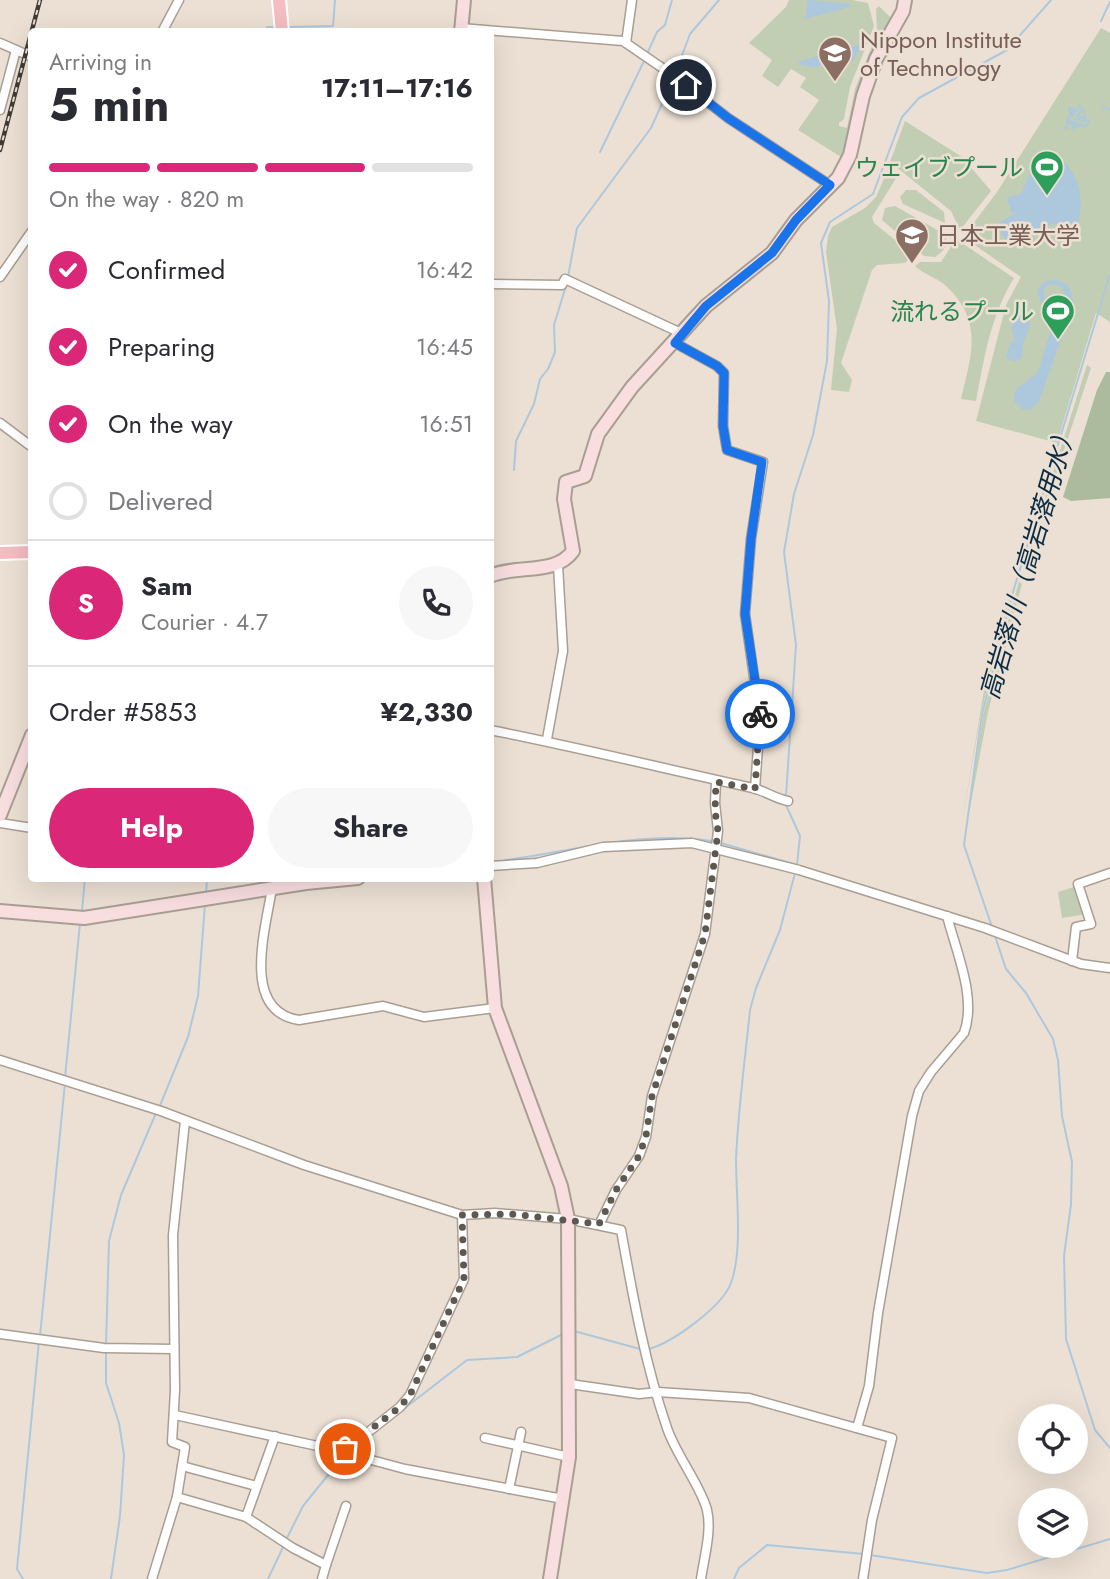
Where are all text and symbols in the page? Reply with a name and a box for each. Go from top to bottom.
place label: Nippon Institute of Technology [860,22,1022,85]
school or university icon: Nippon Institute of Technology [816,34,854,83]
text: Arriving in [49,45,152,79]
pin [656,55,716,115]
icon: home [667,66,705,104]
text: 17:11–17:16 [321,69,473,107]
text: 5 min [49,72,169,138]
sports icon: ウェイブプール [1028,148,1066,197]
place label: ウェイブプール [855,150,1023,185]
text: On the way · 820 m [49,182,244,216]
school or university icon: 日本工業大学 [893,216,931,265]
place label: 日本工業大学 [936,218,1080,253]
icon: check [49,251,87,289]
text: Confirmed [108,251,225,289]
text: 16:42 [416,253,473,287]
sports icon: 流れるプール [1039,292,1077,341]
place label: 流れるプール [890,294,1034,329]
icon: check [49,328,87,366]
text: Preparing [108,328,215,366]
text: 16:45 [416,330,473,364]
icon: check [49,405,87,443]
text: On the way [108,405,233,443]
text: 16:51 [419,407,473,441]
water label: 高岩落川（高岩落用水） [970,418,1086,704]
text: Delivered [108,482,213,520]
button: phone [399,566,473,640]
text: Sam [141,567,193,605]
text: S [78,584,94,622]
text: Courier · 4.7 [141,605,268,639]
courier [725,679,795,749]
text: Order #5853 [49,693,197,731]
text: ¥2,330 [381,693,473,731]
icon: bike [741,695,779,733]
button: Help [49,788,254,868]
button: Share [268,788,473,868]
map controls [1018,1404,1088,1558]
button: locate [1018,1404,1088,1474]
pin [315,1419,375,1479]
icon: bag [326,1430,364,1468]
button: layers [1018,1488,1088,1558]

